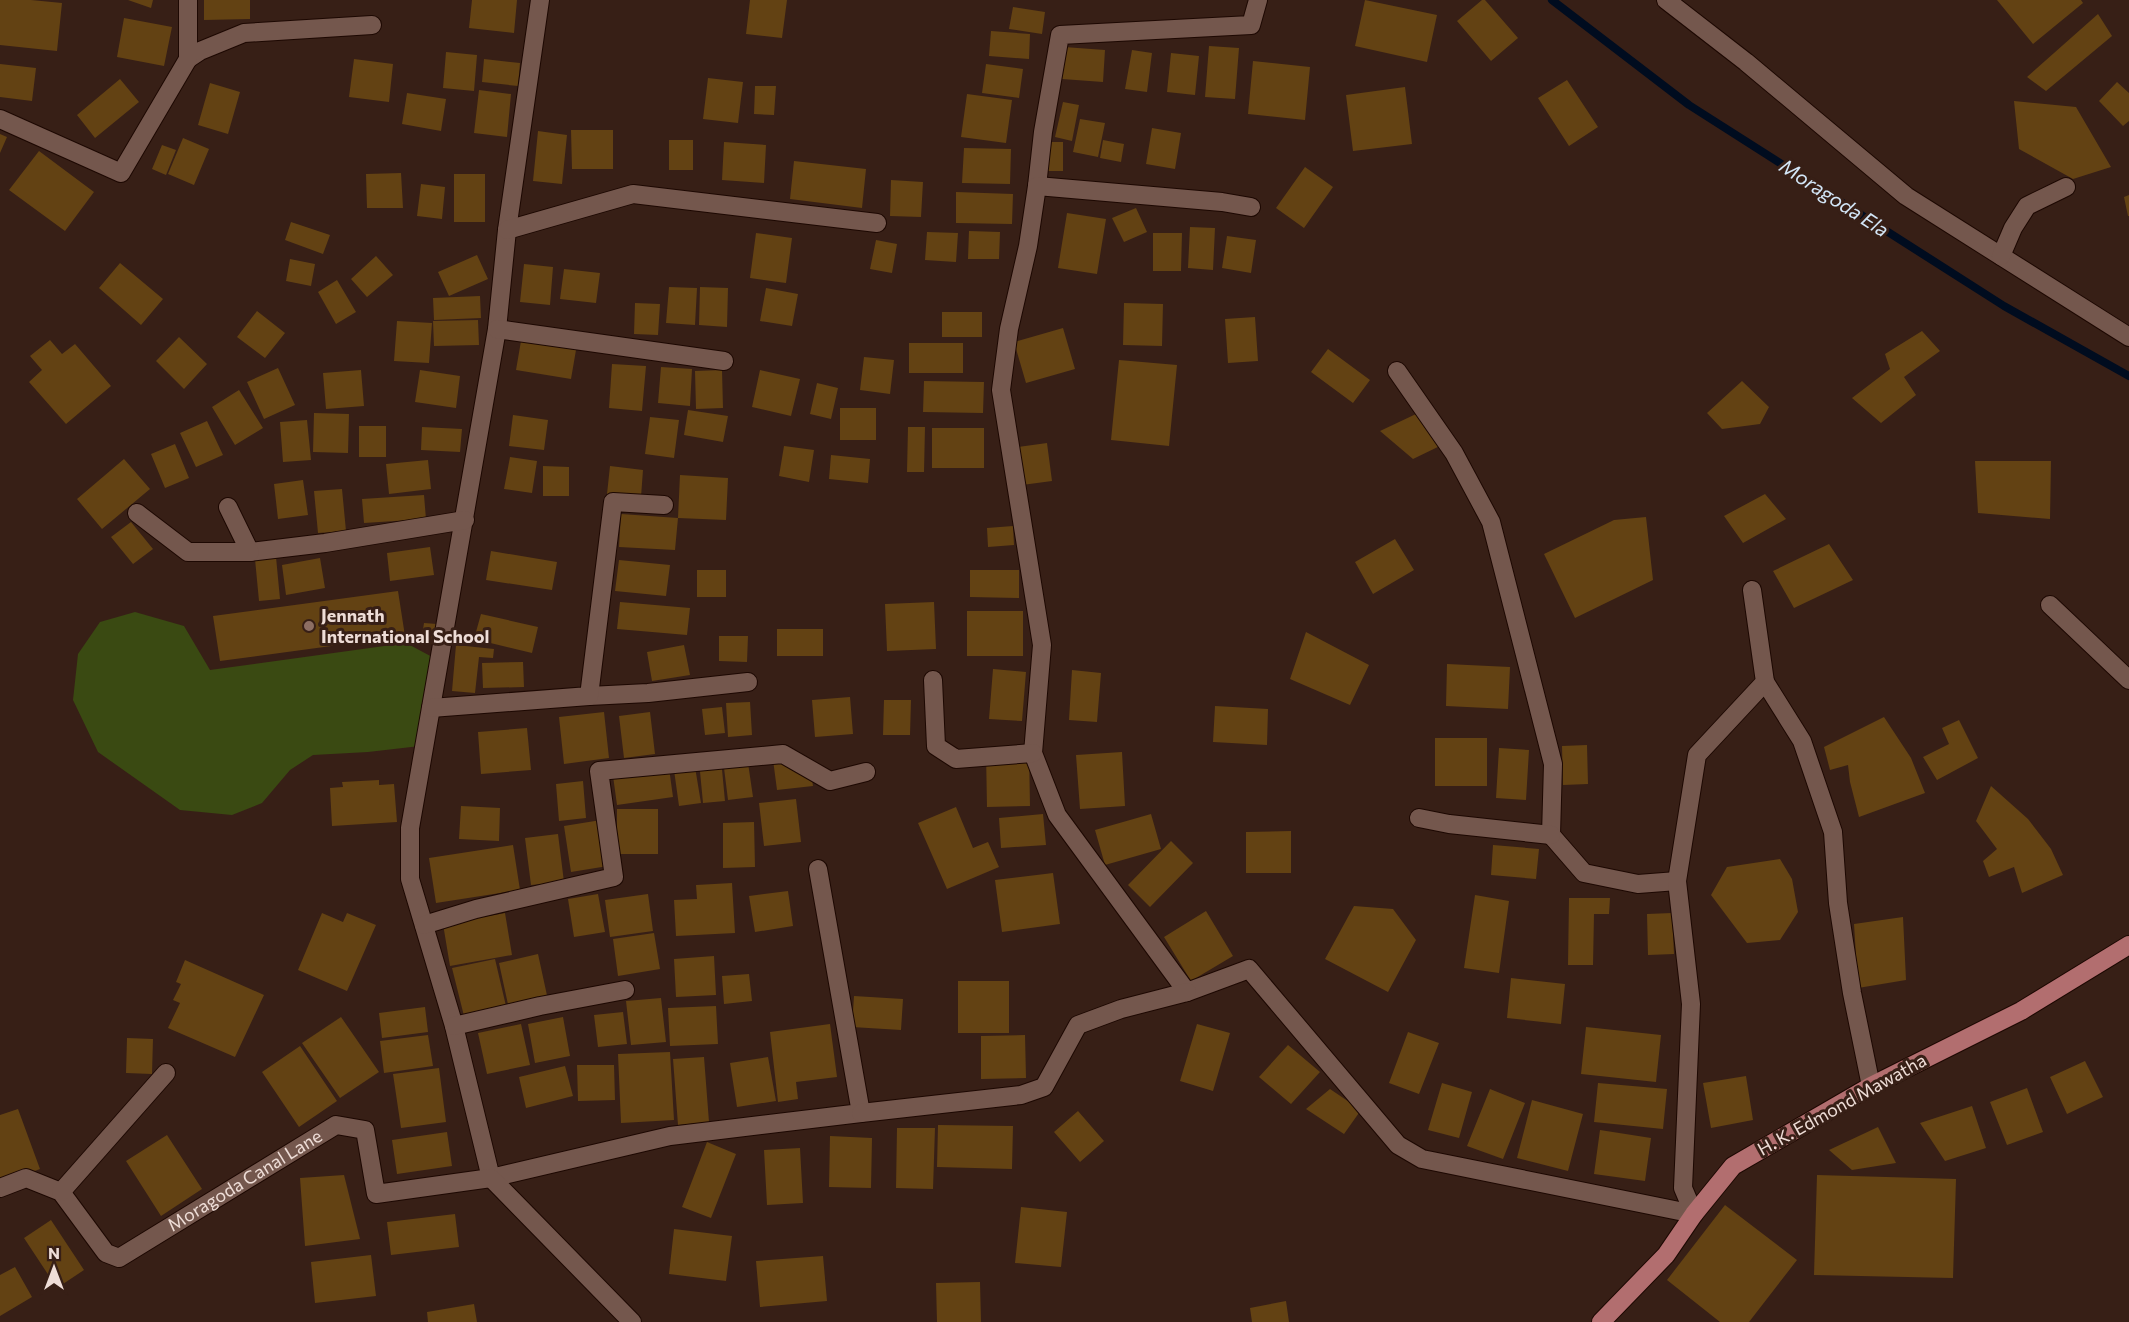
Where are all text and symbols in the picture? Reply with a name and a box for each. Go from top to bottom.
water label: Moragoda Ela [1776,153,1894,241]
place label: Jennath International School [321,604,489,647]
marker: Jennath International School [302,619,316,633]
street label: H. K. Edmond Mawatha [1753,1049,1930,1160]
street label: Moragoda Canal Lane [163,1124,326,1236]
north arrow [24,1238,84,1298]
text: N [48,1243,60,1262]

